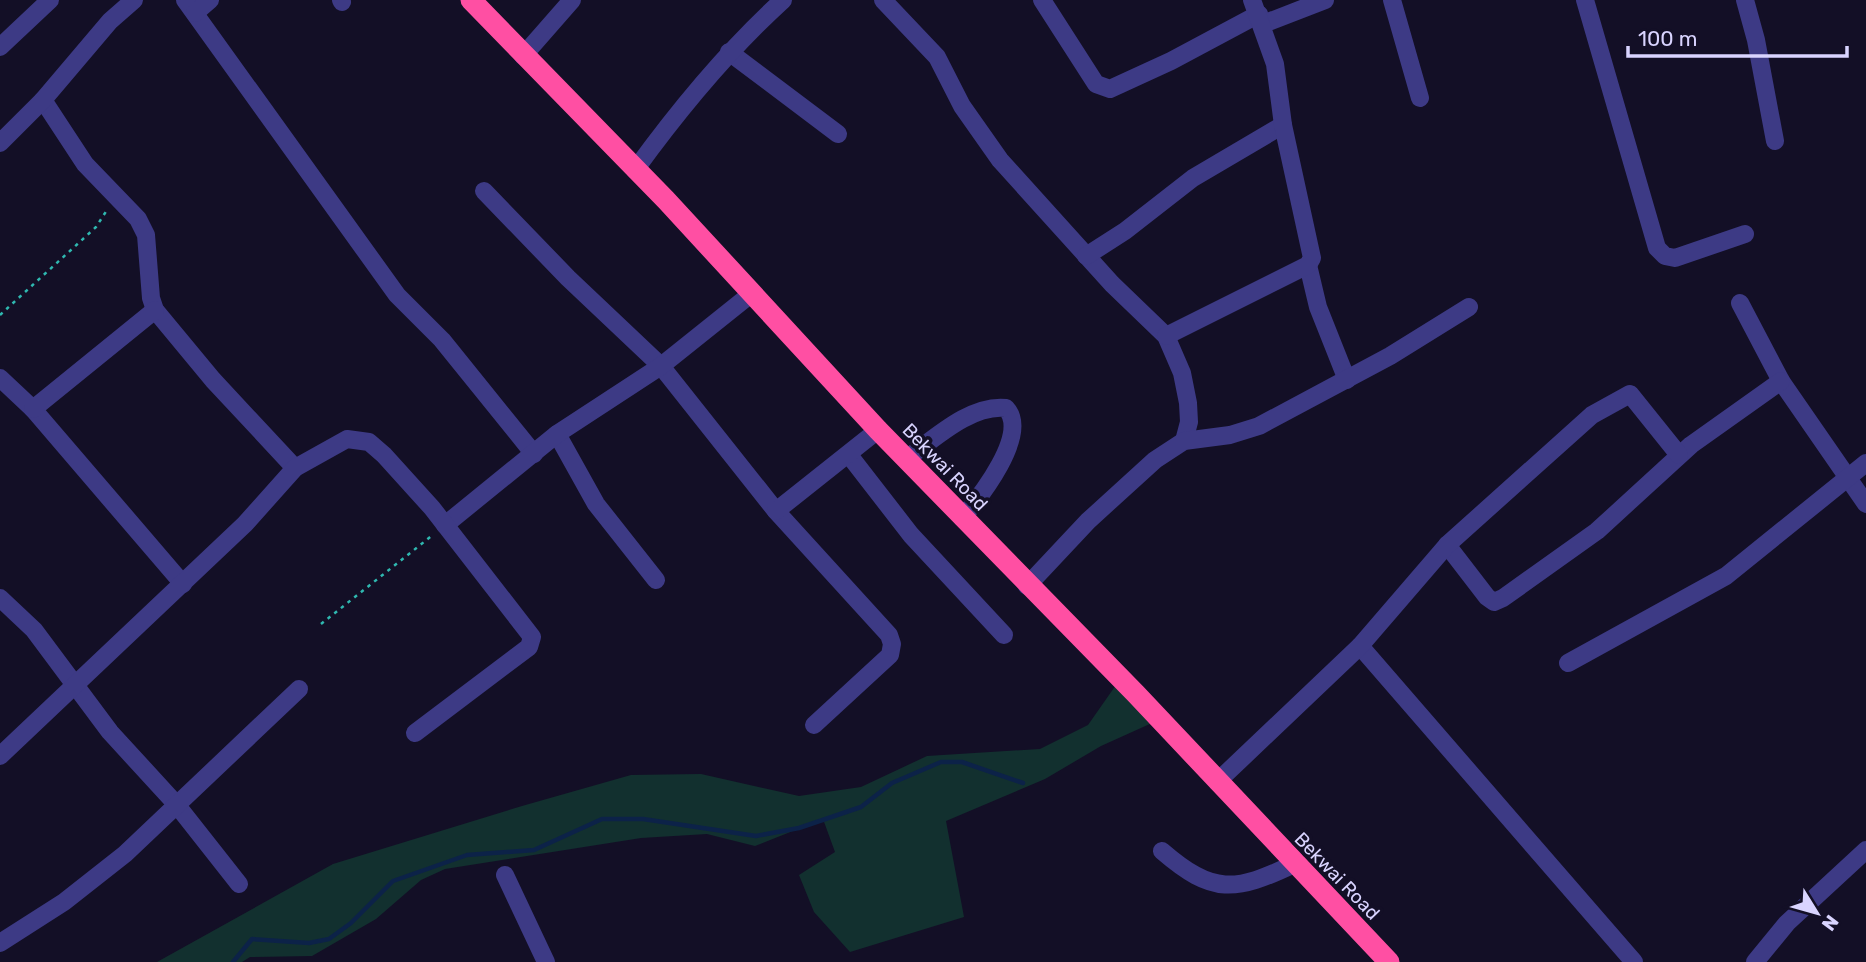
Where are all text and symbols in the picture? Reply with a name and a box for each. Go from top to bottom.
scale bar [1628,14,1847,58]
text: 100 m [1638,26,1697,51]
street label: Bekwai Road [898,418,992,516]
street label: Bekwai Road [1290,827,1384,925]
north arrow [1782,878,1852,948]
text: N [1817,911,1843,935]

